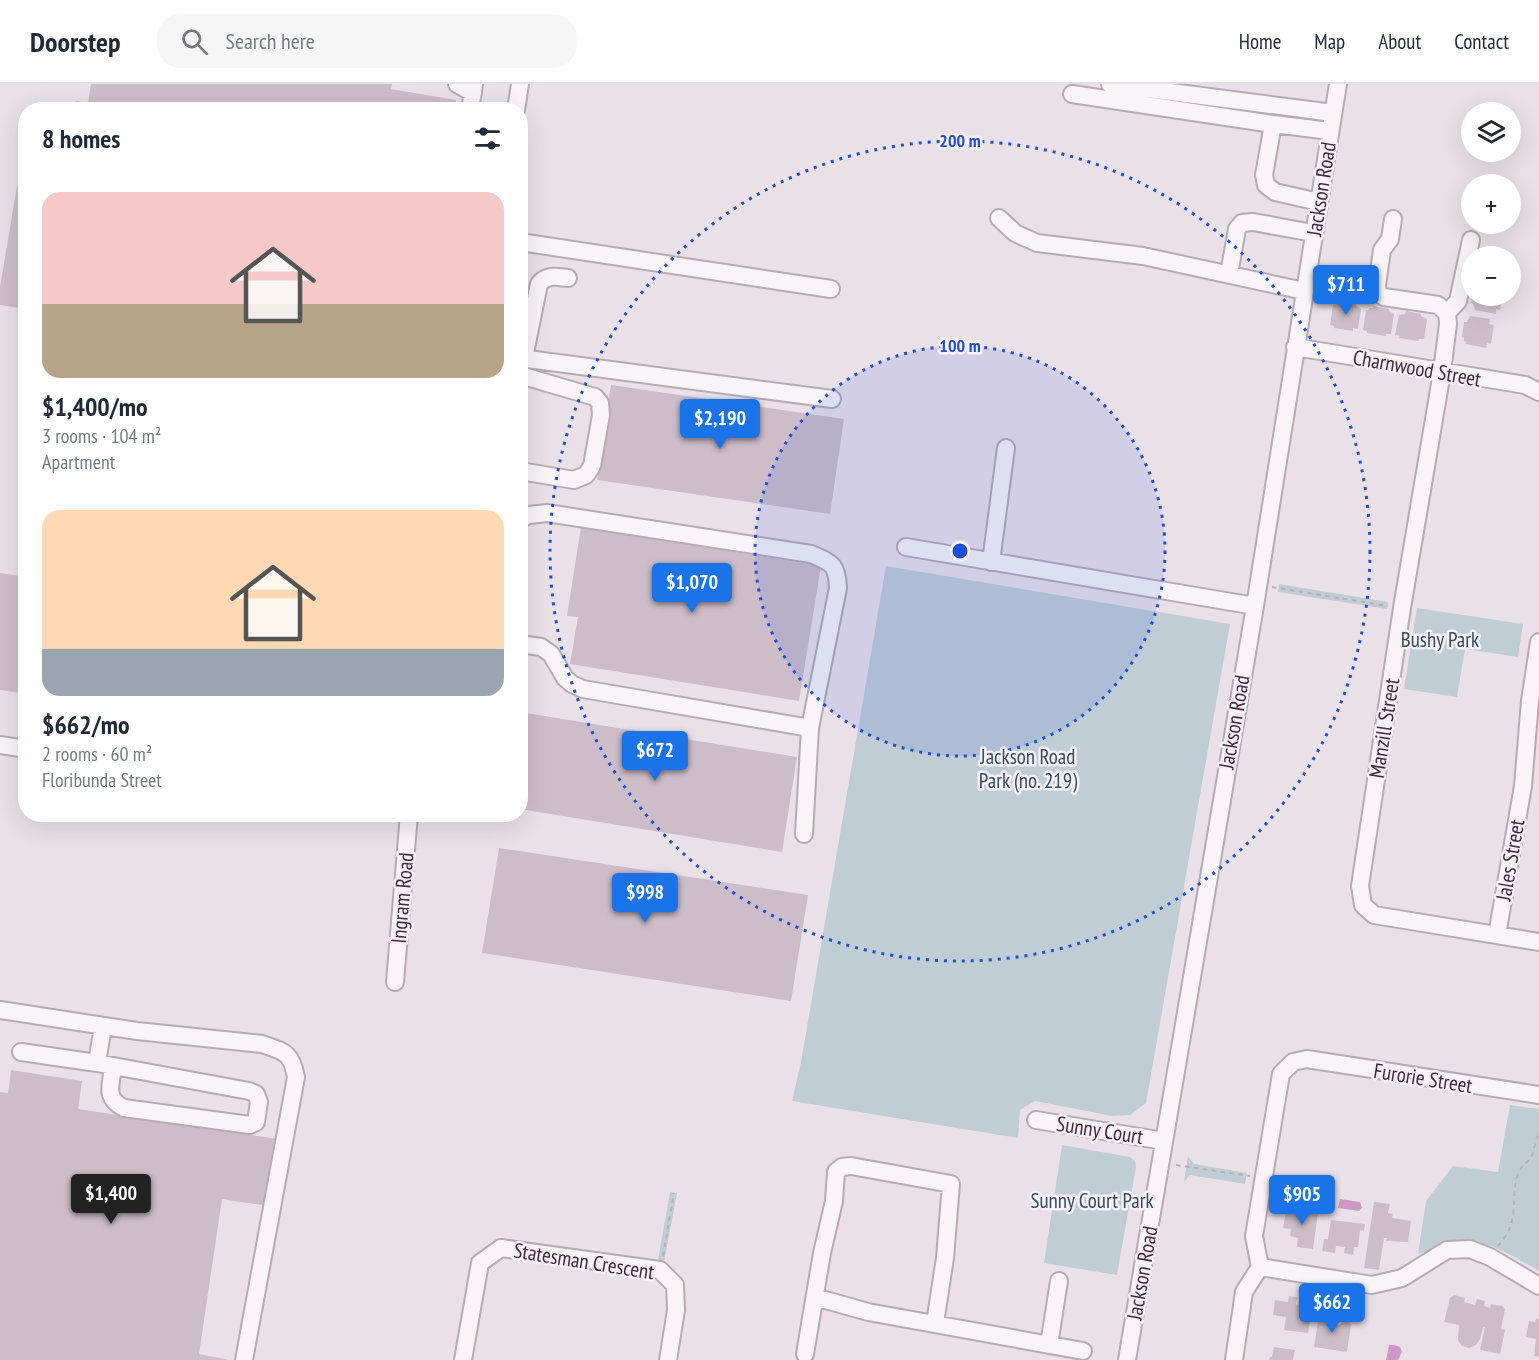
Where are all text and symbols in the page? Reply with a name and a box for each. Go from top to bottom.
search box [157,14,577,68]
text: Doorstep [30,23,121,60]
icon: search [178,25,211,58]
text: Search here [226,27,315,55]
text: Home [1239,28,1281,55]
text: Map [1314,28,1345,55]
text: About [1378,28,1421,55]
text: Contact [1454,28,1509,55]
map controls [1461,102,1521,306]
button: layers [1461,102,1521,162]
text: 8 homes [42,122,120,155]
icon: filters [471,122,504,155]
text: 200 m [939,129,981,152]
street label: Jackson Road [1300,140,1342,239]
button: + [1461,174,1521,234]
icon: home [219,231,327,339]
button: − [1461,246,1521,306]
pin: $711 [1310,265,1382,316]
text: $711 [1327,271,1365,297]
text: 100 m [939,334,981,357]
street label: Charnwood Street [1351,343,1483,393]
text: $1,400/mo [42,390,148,423]
pin: $2,190 [671,399,769,450]
text: $2,190 [694,405,746,431]
text: 3 rooms · 104 m² [42,423,161,449]
text: Apartment [42,449,115,475]
centre of rings [950,541,970,561]
icon: home [219,549,327,657]
pin: $1,070 [643,563,741,614]
text: $1,070 [666,569,718,595]
park label: Bushy Park [1401,626,1479,653]
street label: Jackson Road [1212,673,1256,772]
street label: Manzill Street [1363,676,1405,780]
text: $662/mo [42,708,130,741]
pin: $672 [619,731,691,782]
text: $672 [636,737,674,763]
text: 2 rooms · 60 m² [42,741,152,767]
park label: Jackson Road Park (no. 219) [979,743,1077,794]
text: Floribunda Street [42,767,162,793]
street label: Jales Street [1489,817,1530,904]
street label: Ingram Road [385,851,419,945]
pin: $998 [609,873,681,924]
text: $998 [626,879,664,905]
street label: Furorie Street [1372,1057,1474,1099]
street label: Sunny Court [1055,1110,1146,1150]
pin: $1,400 [62,1174,160,1225]
pin: $905 [1266,1175,1338,1226]
text: $1,400 [85,1180,137,1206]
text: $905 [1283,1181,1321,1207]
park label: Sunny Court Park [1030,1187,1154,1214]
street label: Jackson Road [1120,1224,1164,1323]
street label: Statesman Crescent [512,1237,656,1285]
pin: $662 [1296,1283,1368,1334]
text: $662 [1313,1289,1351,1315]

